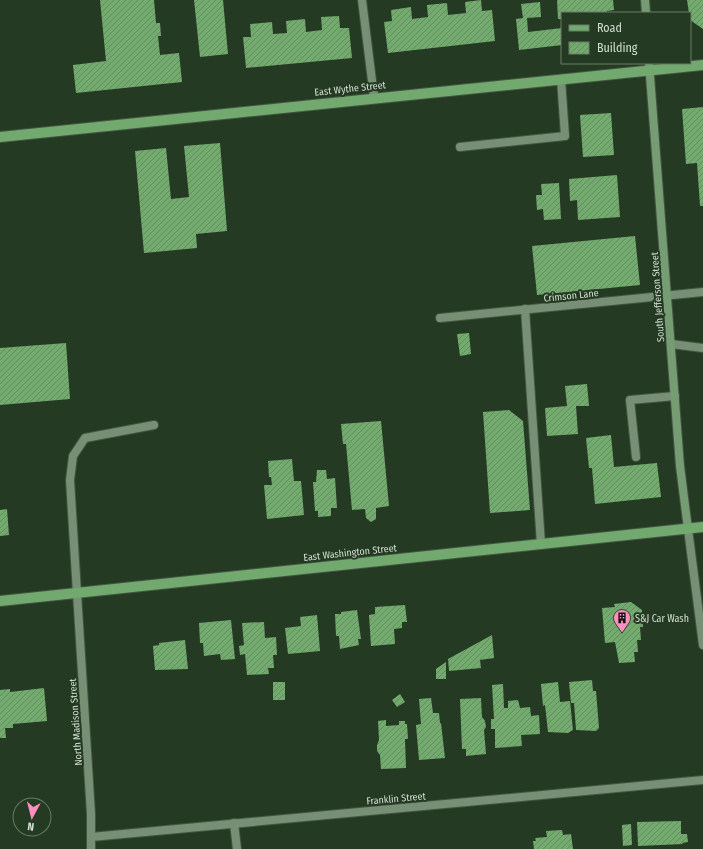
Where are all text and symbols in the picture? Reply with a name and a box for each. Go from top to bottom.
legend [561,12,691,64]
text: Road [597,21,622,35]
text: Building [597,41,638,55]
street label: East Wythe Street [314,79,387,99]
street label: South Jefferson Street [649,251,667,342]
street label: Crimson Lane [543,287,599,305]
street label: East Washington Street [303,542,398,564]
building icon: S&J Car Wash [612,608,632,633]
place label: S&J Car Wash [635,613,689,625]
street label: North Madison Street [67,677,85,766]
street label: Franklin Street [366,790,427,808]
north arrow [12,797,52,837]
text: N [27,820,35,833]

